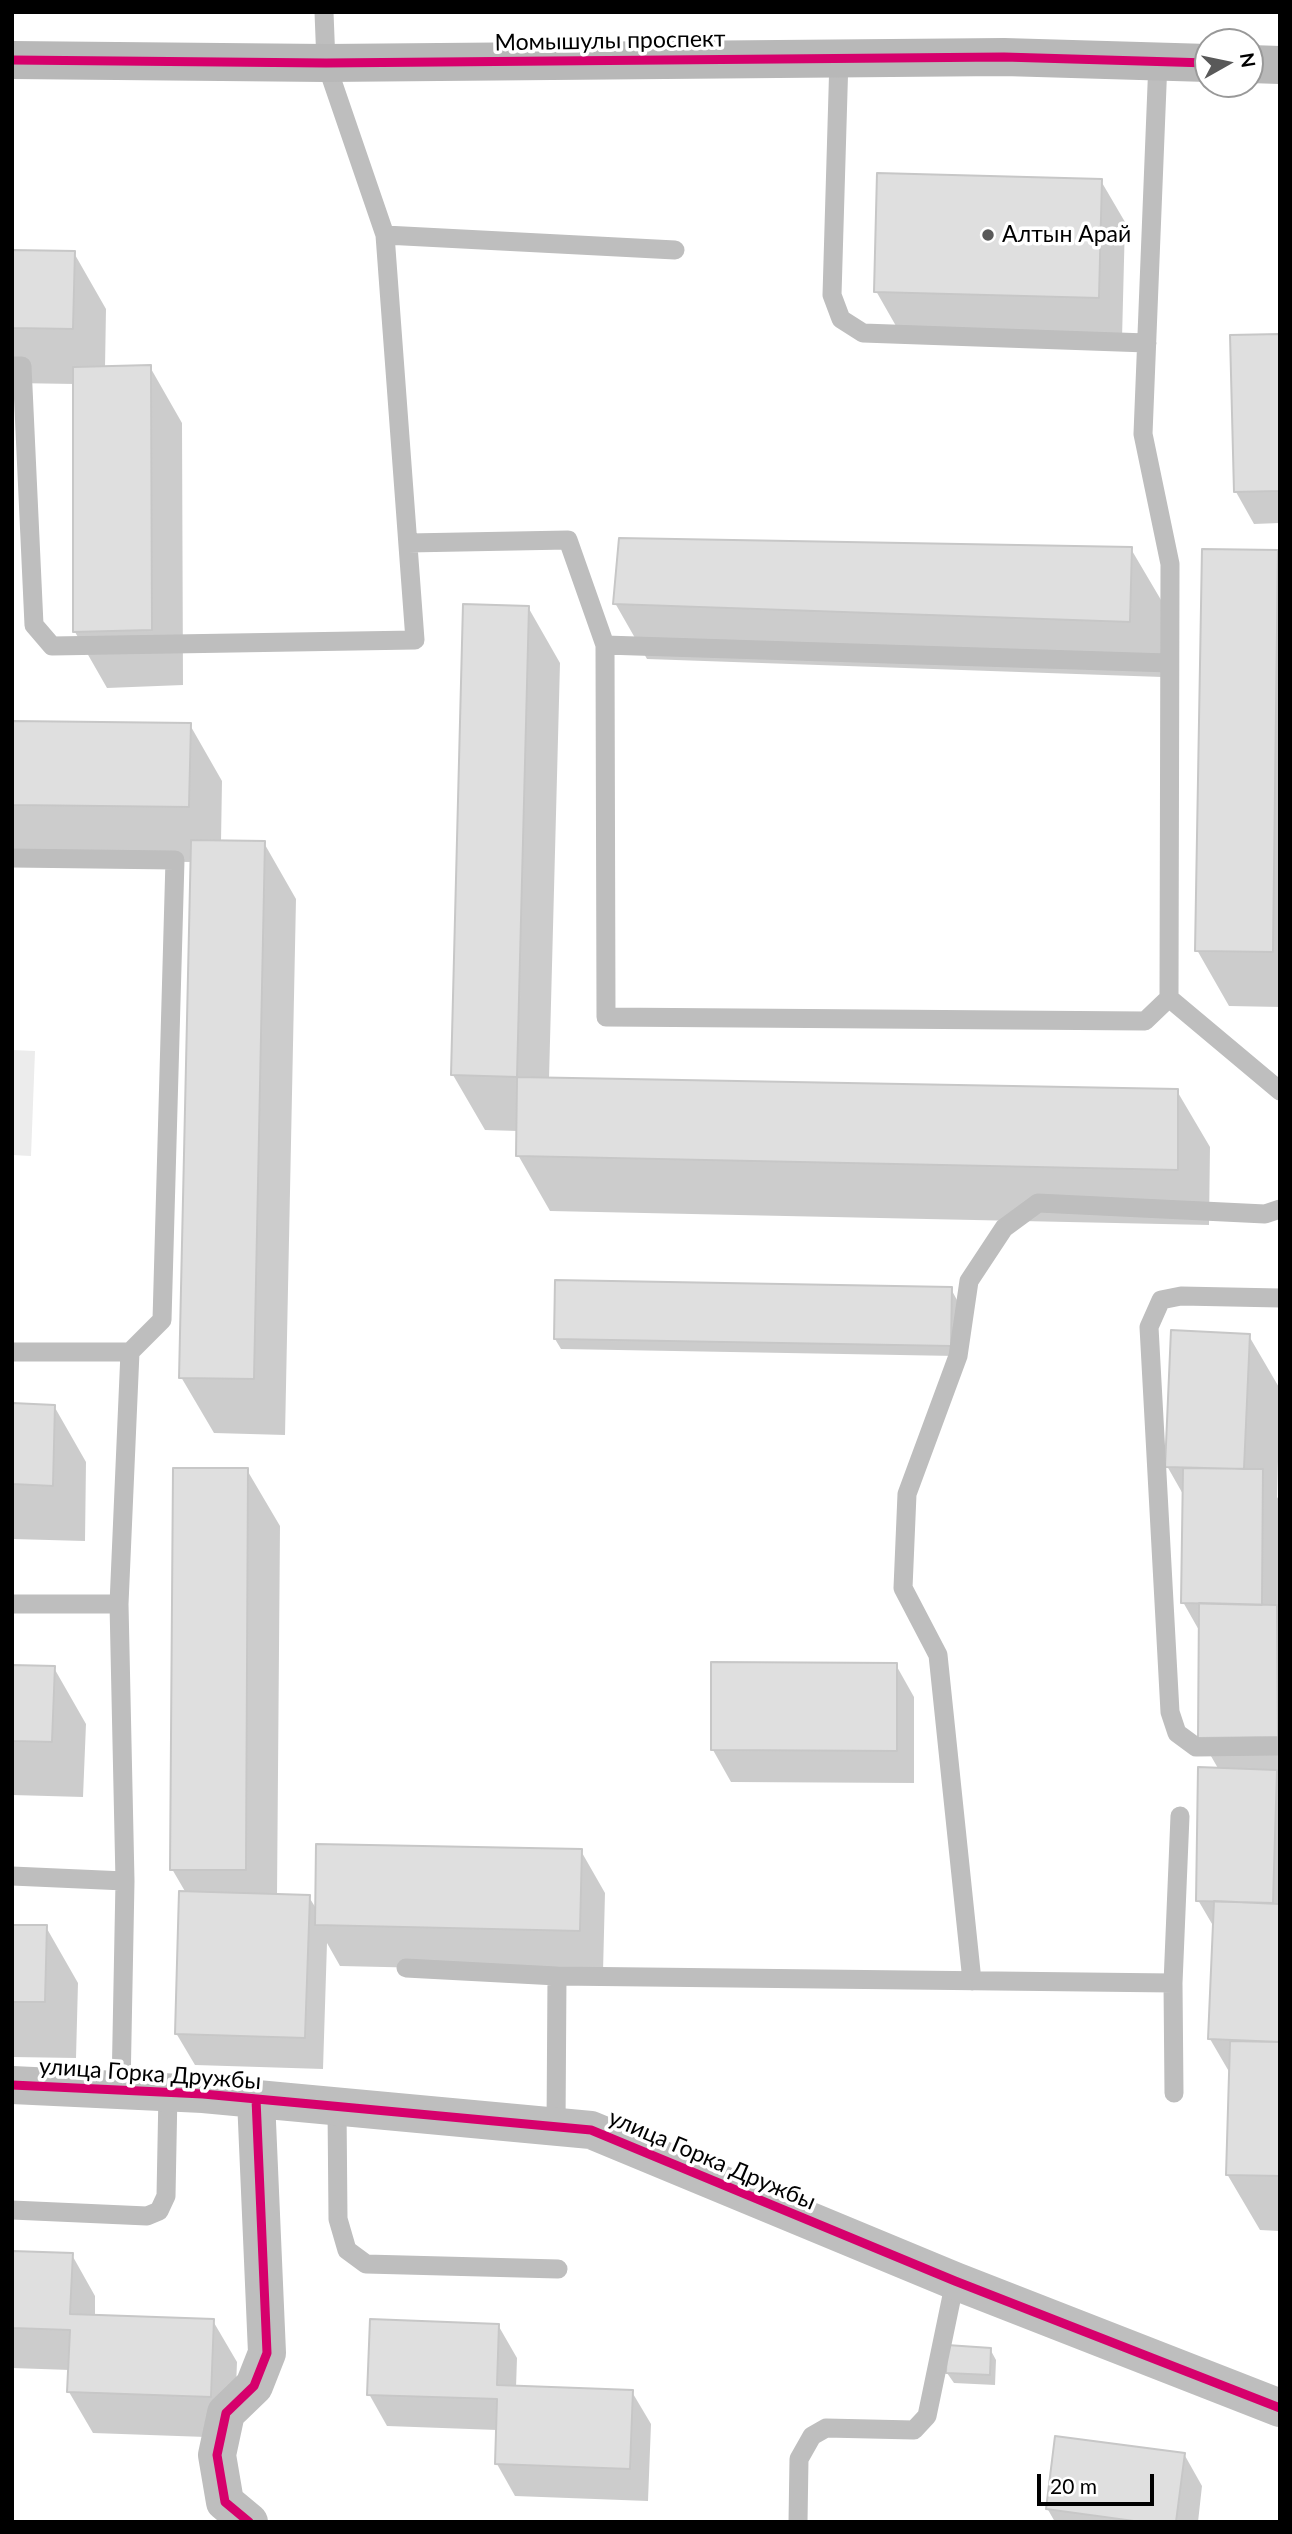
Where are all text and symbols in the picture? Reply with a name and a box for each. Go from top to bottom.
street label: Момышулы проспект [494,25,726,57]
north arrow [1194,28,1264,98]
text: N [1236,51,1261,69]
place label: Алтын Арай [1002,221,1131,249]
marker: Алтын Арай [980,227,996,243]
street label: улица Горка Дружбы [38,2052,262,2096]
street label: улица Горка Дружбы [604,2104,820,2216]
scale bar [1040,2460,1157,2504]
text: 20 m [1050,2473,1097,2498]

